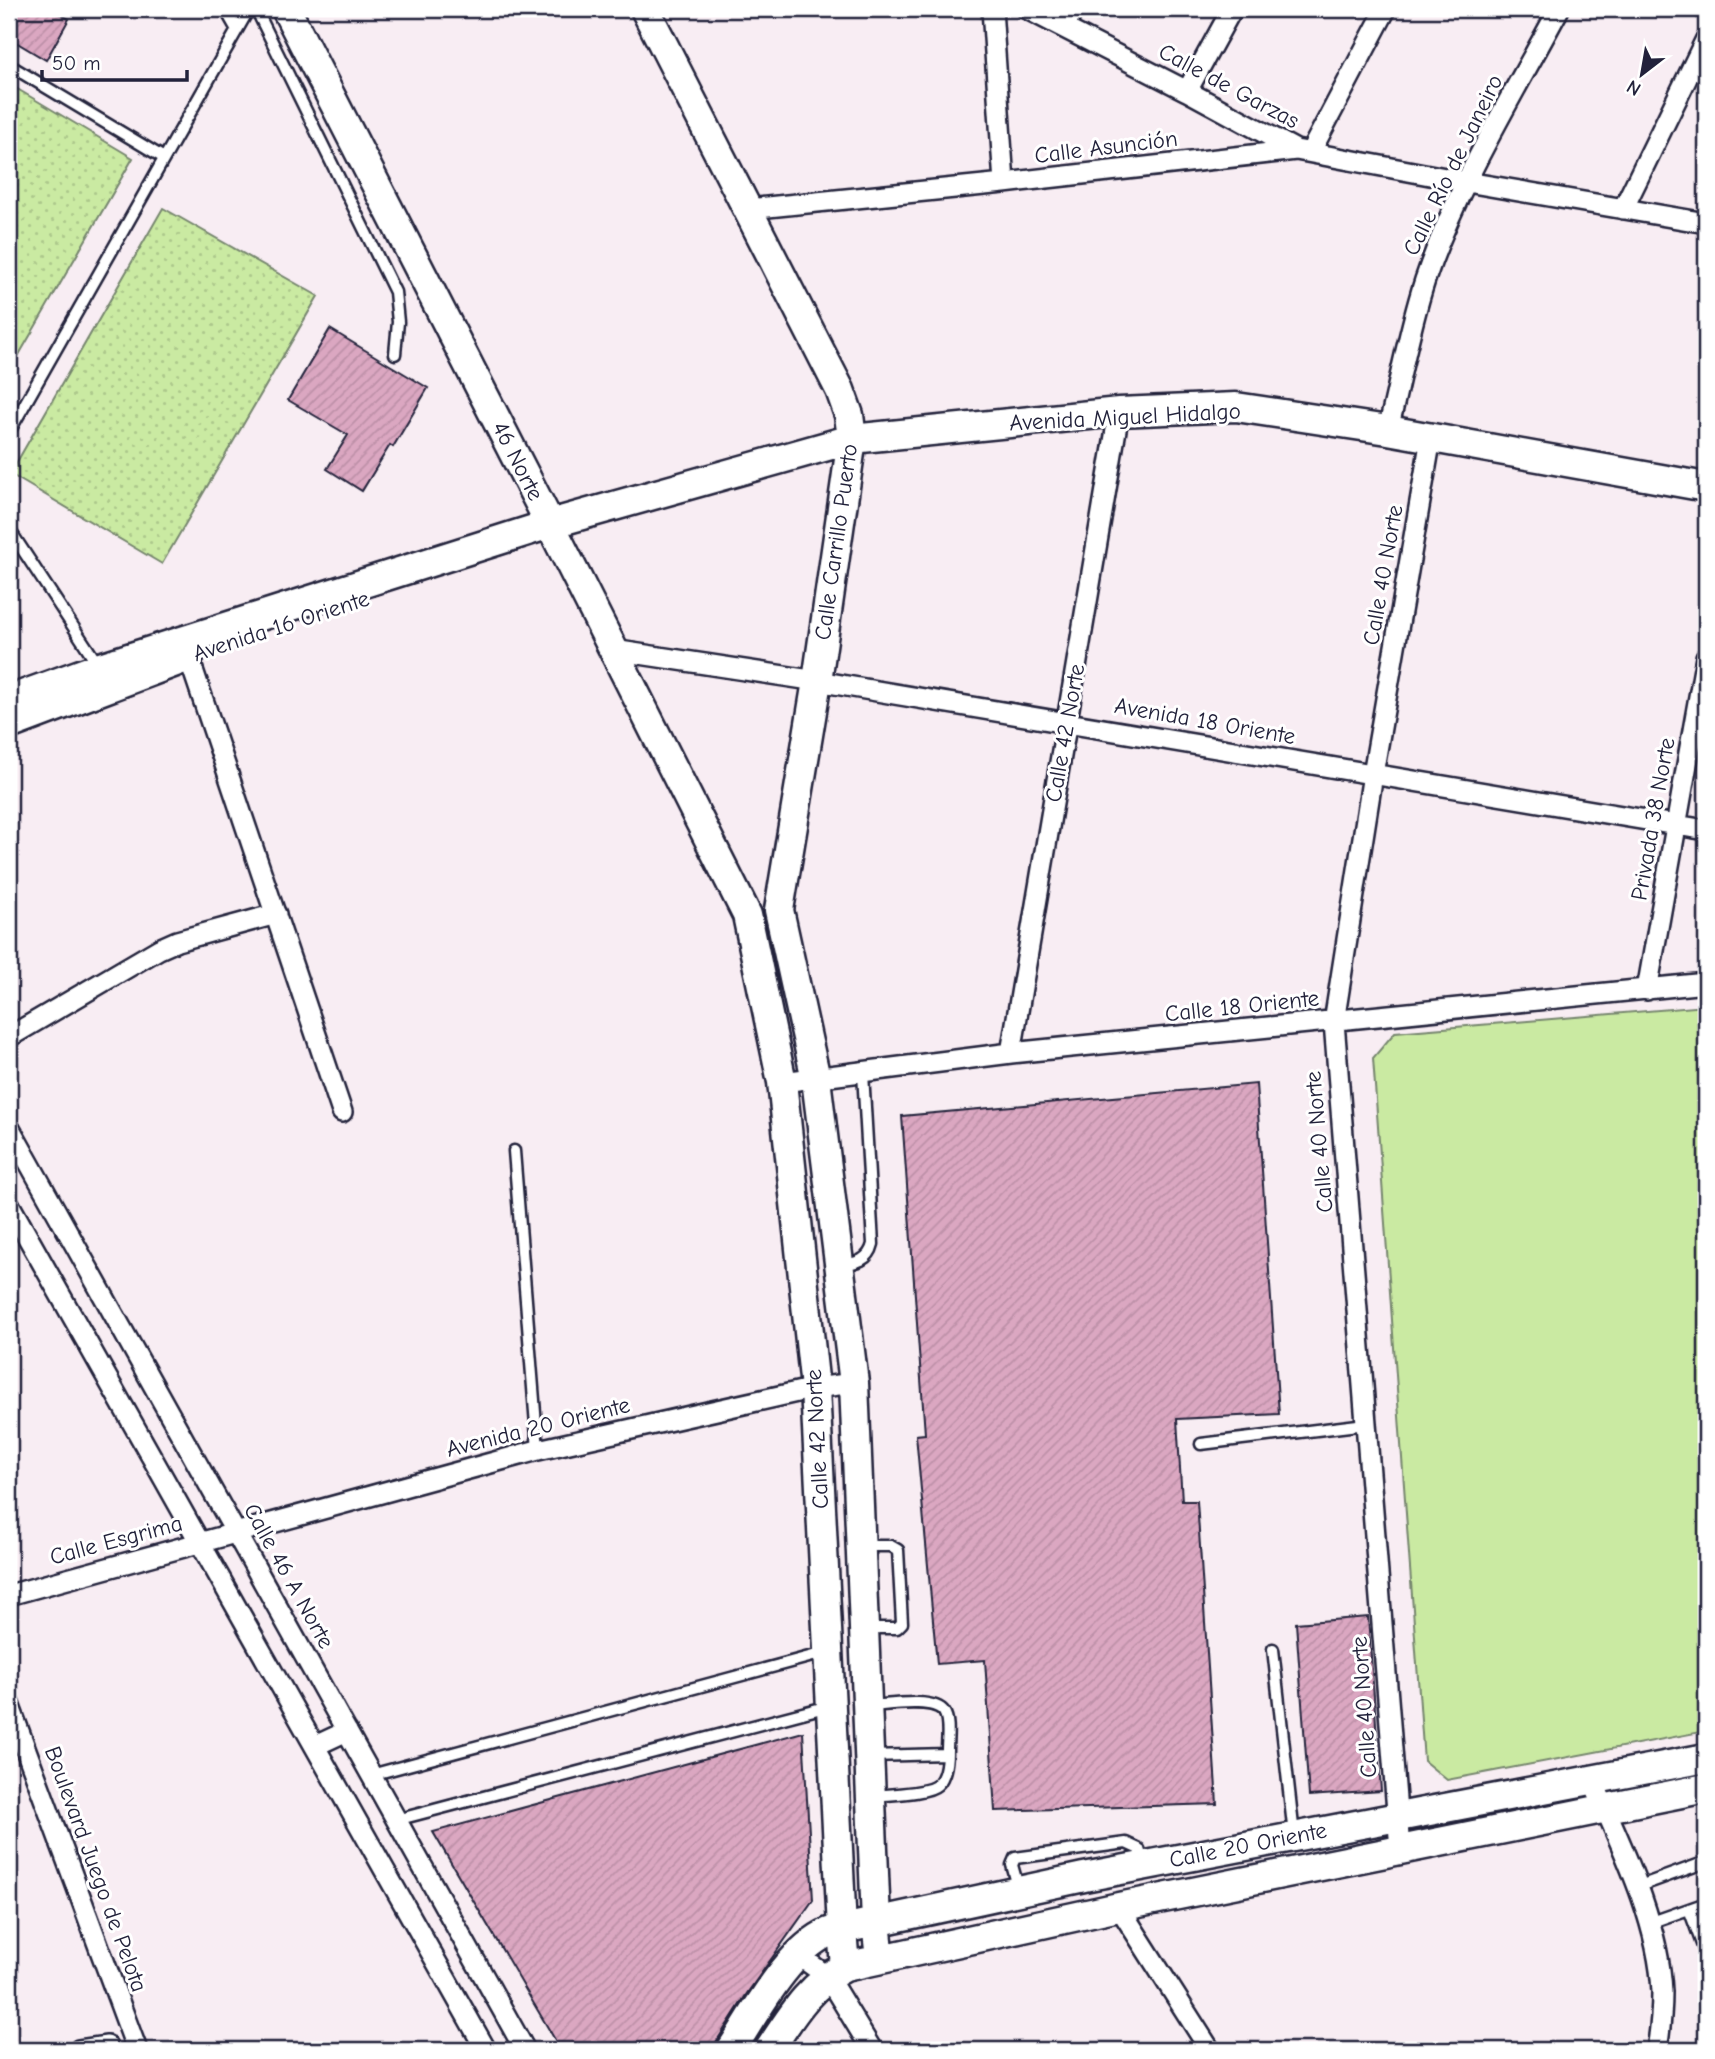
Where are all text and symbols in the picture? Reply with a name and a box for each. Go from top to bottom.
scale bar [42,38,187,82]
street label: Calle de Garzas [1154,38,1304,134]
north arrow [1606,38,1676,108]
text: 50 m [52,51,101,75]
street label: Calle Río de Janeiro [1397,70,1509,260]
text: N [1623,75,1645,100]
street label: Calle Asunción [1033,125,1179,169]
street label: Avenida Miguel Hidalgo [1009,397,1241,437]
street label: 46 Norte [487,417,549,505]
street label: Calle Carrillo Puerto [809,442,863,642]
street label: Calle 40 Norte [1357,503,1409,647]
street label: Avenida 16 Oriente [189,585,373,667]
street label: Calle 42 Norte [1040,662,1090,804]
street label: Avenida 18 Oriente [1112,692,1298,750]
street label: Privada 38 Norte [1625,735,1681,903]
street label: Calle 18 Oriente [1164,984,1320,1028]
street label: Calle 40 Norte [1299,1070,1339,1214]
street label: Calle 42 Norte [800,1368,834,1510]
street label: Avenida 20 Oriente [443,1391,633,1463]
street label: Calle 46 A Norte [238,1499,340,1653]
street label: Calle Esgrima [47,1509,185,1571]
street label: Calle 40 Norte [1346,1635,1382,1779]
street label: Boulevard Juego de Pelota [39,1742,153,1996]
street label: Calle 20 Oriente [1167,1817,1329,1873]

